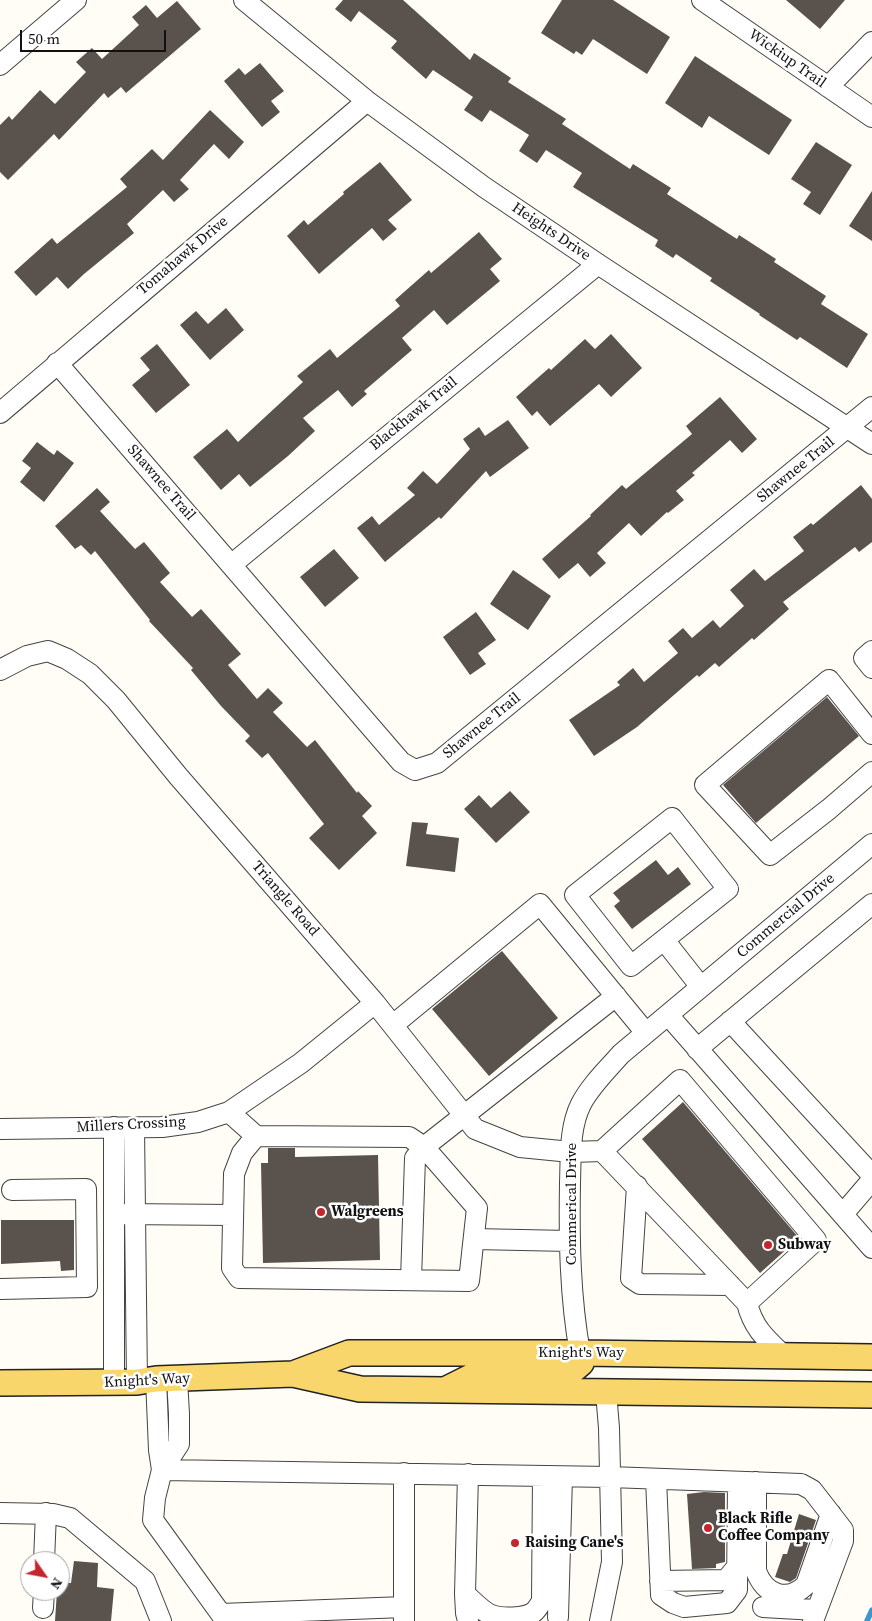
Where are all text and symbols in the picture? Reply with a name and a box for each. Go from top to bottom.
scale bar [22,20,169,52]
street label: Wickiup Trail [745,26,829,92]
text: 50 m [28,28,60,49]
street label: Heights Drive [508,199,594,265]
street label: Tomahawk Drive [134,213,232,299]
street label: Blackhawk Trail [367,373,461,455]
street label: Shawnee Trail [754,433,838,507]
street label: Shawnee Trail [123,441,199,525]
street label: Shawnee Trail [440,689,524,763]
street label: Triangle Road [248,858,322,940]
street label: Commercial Drive [733,870,839,962]
street label: Millers Crossing [76,1113,186,1137]
street label: Commerical Drive [563,1143,581,1265]
place label: Walgreens [331,1203,404,1221]
marker: Walgreens [315,1206,327,1218]
place label: Subway [778,1236,831,1254]
marker: Subway [762,1239,774,1251]
street label: Knight's Way [538,1344,624,1362]
street label: Knight's Way [104,1370,190,1392]
place label: Black Rifle Coffee Company [718,1510,830,1545]
marker: Black Rifle Coffee Company [702,1522,714,1534]
place label: Raising Cane's [525,1534,624,1552]
marker: Raising Cane's [509,1537,521,1549]
north arrow [20,1551,70,1601]
text: N [46,1574,68,1593]

